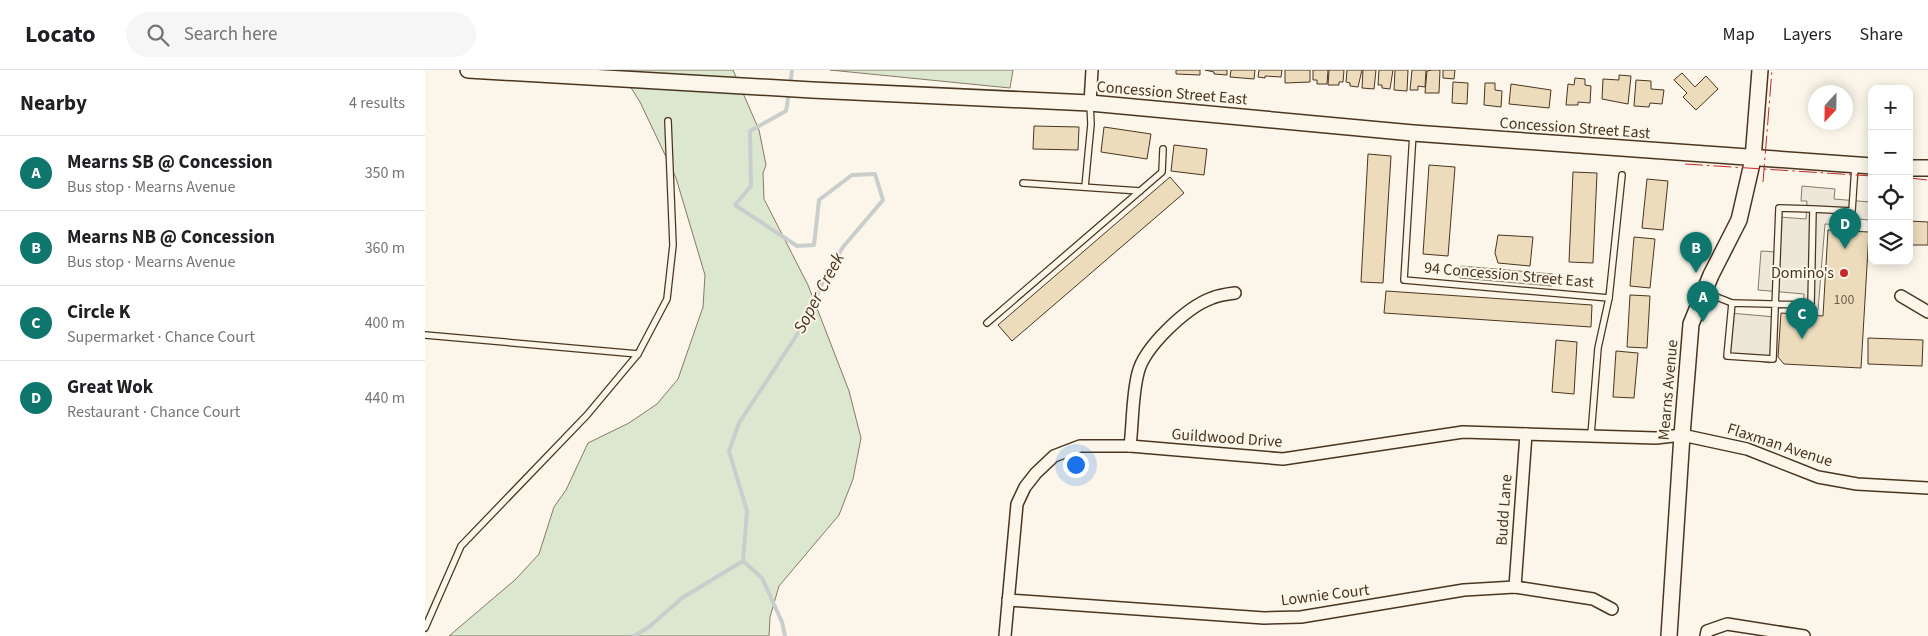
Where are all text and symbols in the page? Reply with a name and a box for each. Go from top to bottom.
search box [126,12,476,57]
text: Locato [25,17,96,52]
icon: search [144,21,172,49]
text: Search here [184,21,277,48]
text: Map [1723,22,1755,47]
text: Layers [1783,22,1832,47]
text: Share [1860,22,1903,47]
street label: Concession Street East [1096,75,1249,111]
north arrow [1808,85,1853,130]
map controls [1868,85,1913,265]
button: + [1868,85,1913,130]
text: Nearby [20,88,87,118]
text: 4 results [349,92,405,114]
street label: Concession Street East [1499,112,1652,144]
button: − [1868,130,1913,175]
text: Mearns SB @ Concession [67,149,273,176]
text: A [31,162,41,184]
text: 350 m [365,162,405,184]
button: locate [1868,175,1913,220]
text: Bus stop · Mearns Avenue [67,176,235,198]
pin: D [1829,208,1861,249]
button: layers [1868,220,1913,265]
text: Mearns NB @ Concession [67,224,275,251]
pin: B [1680,232,1712,273]
text: B [31,237,41,259]
text: 360 m [365,237,405,259]
water label: Soper Creek [787,248,851,338]
text: Bus stop · Mearns Avenue [67,251,235,273]
street label: 94 Concession Street East [1423,257,1595,293]
place label: Domino's [1771,262,1834,284]
marker: Domino's [1838,267,1850,279]
pin: A [1687,281,1719,322]
house number: 100 [1834,290,1854,310]
pin: C [1786,298,1818,339]
text: Circle K [67,299,130,326]
text: C [31,312,41,334]
text: 400 m [365,312,405,334]
text: Supermarket · Chance Court [67,326,255,348]
street label: Mearns Avenue [1653,339,1683,441]
text: Great Wok [67,374,153,401]
text: D [31,387,41,409]
text: 440 m [365,387,405,409]
text: Restaurant · Chance Court [67,401,240,423]
street label: Flaxman Avenue [1724,418,1836,472]
street label: Guildwood Drive [1171,423,1283,453]
your location [1063,452,1089,478]
street label: Budd Lane [1491,473,1517,546]
street label: Lownie Court [1279,579,1371,611]

